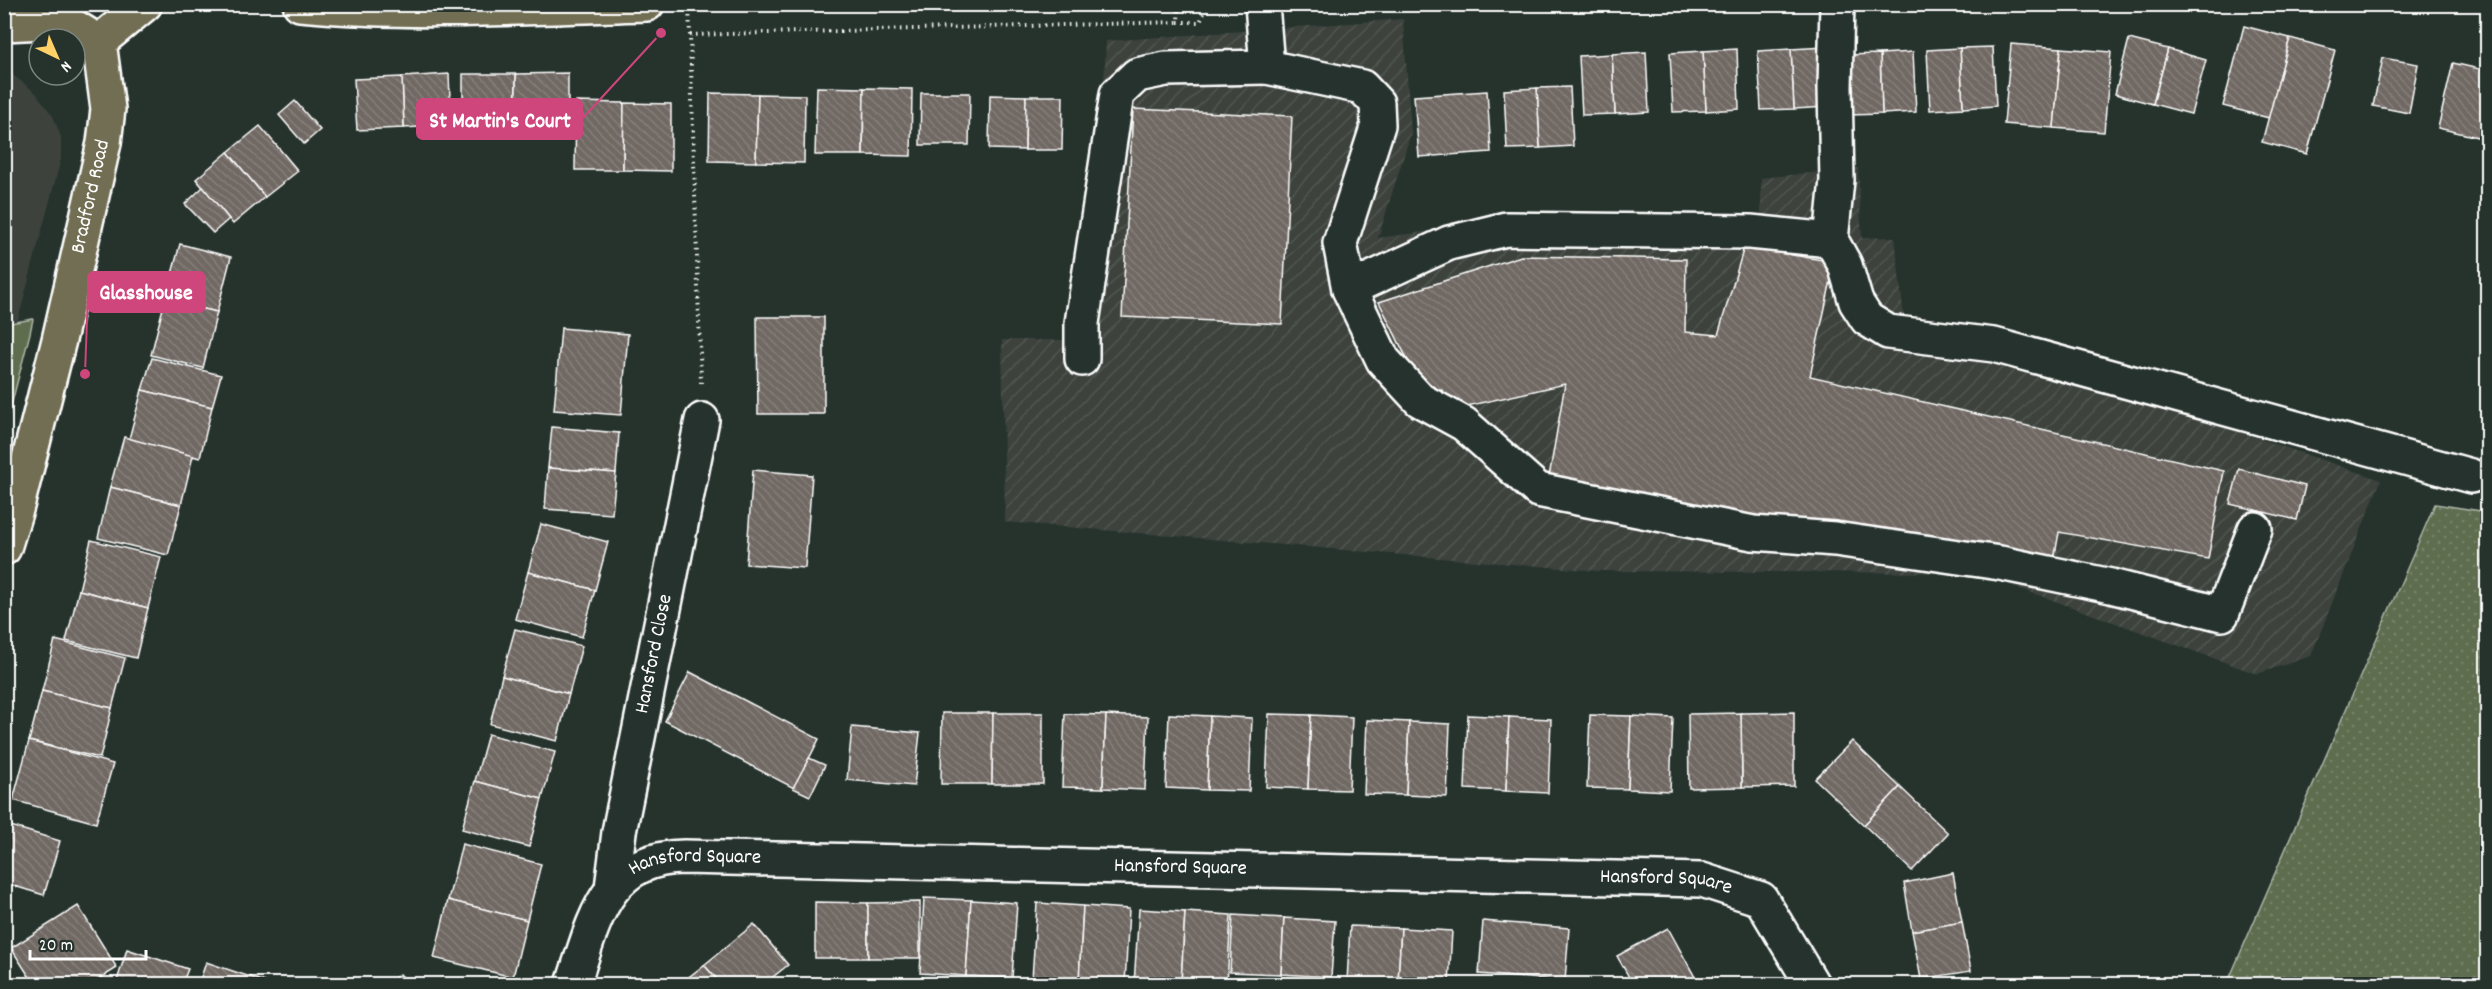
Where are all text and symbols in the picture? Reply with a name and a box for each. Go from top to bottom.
north arrow [27,27,87,87]
text: N [55,55,77,77]
callout: St Martin's Court [417,99,582,139]
text: St Martin's Court [429,107,572,138]
street label: Bradford Road [64,137,119,257]
callout: Glasshouse [88,272,205,312]
text: Glasshouse [99,279,193,310]
street label: Hansford Close [628,592,682,716]
street label: Hansford Square [623,842,761,885]
street label: Hansford Square [1114,852,1247,885]
street label: Hansford Square [1599,863,1736,904]
scale bar [30,923,146,961]
text: 20 m [39,934,73,959]

